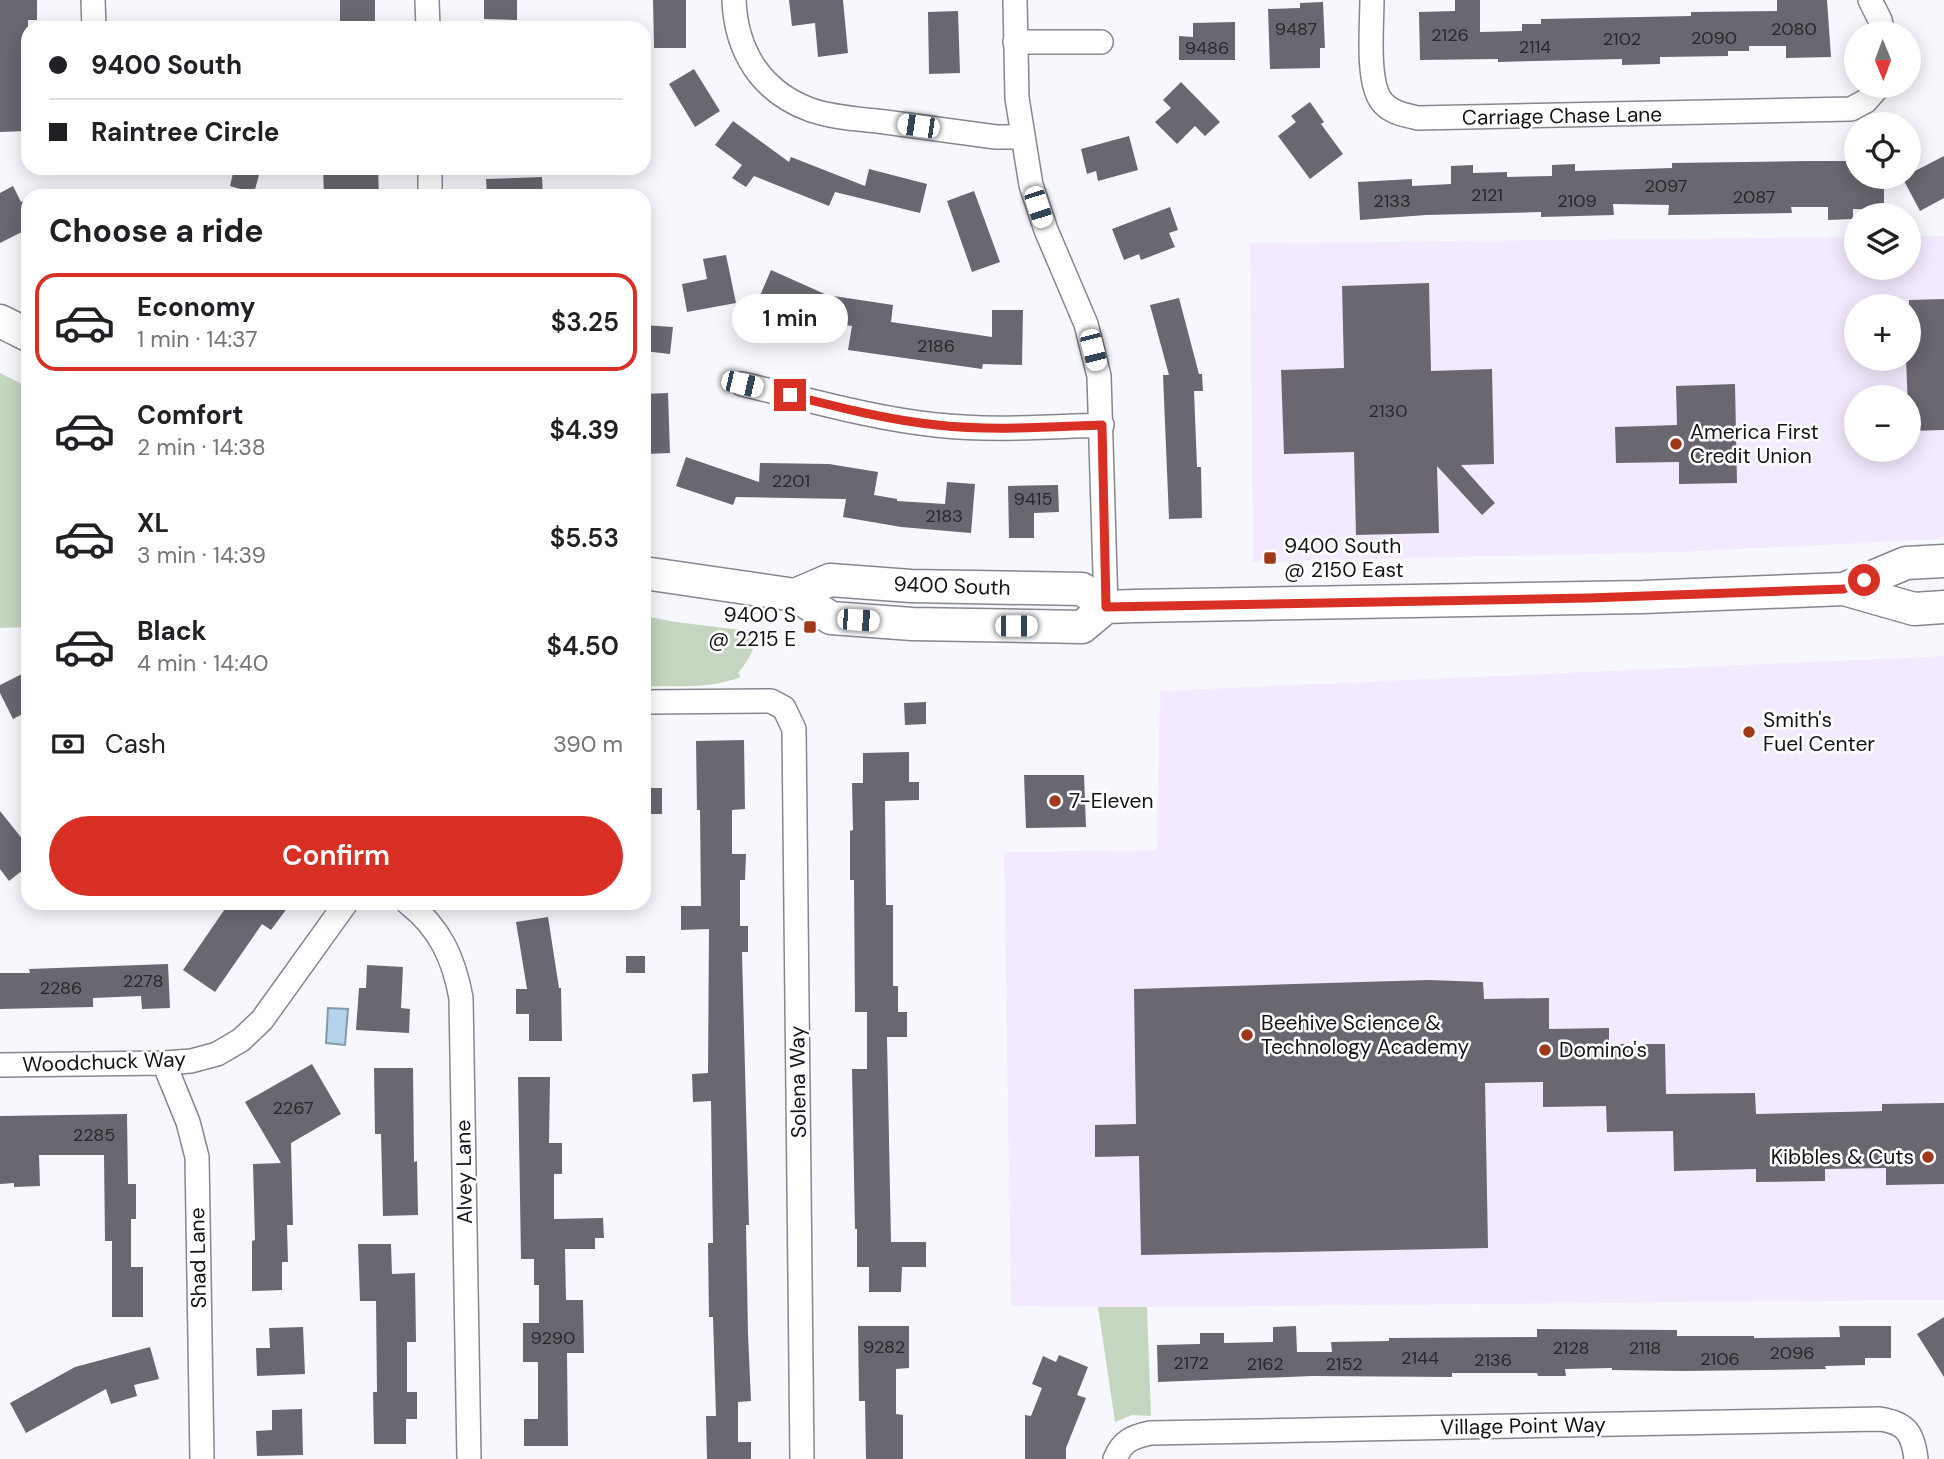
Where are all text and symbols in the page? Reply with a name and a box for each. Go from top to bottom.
house number: 9487 [1275,17,1317,41]
house number: 2080 [1771,17,1817,41]
north arrow [1844,21,1922,98]
map controls [1844,21,1921,462]
house number: 2126 [1431,23,1469,47]
house number: 2090 [1691,26,1737,50]
house number: 2102 [1603,27,1641,51]
house number: 2114 [1519,35,1551,59]
house number: 9486 [1185,36,1229,60]
text: 9400 South [91,48,242,82]
street label: Carriage Chase Lane [1462,100,1662,132]
button: locate [1844,112,1921,189]
car [896,113,941,139]
text: Raintree Circle [91,115,280,149]
house number: 2097 [1645,174,1687,198]
house number: 2121 [1471,183,1503,207]
car [1022,184,1055,230]
house number: 2087 [1733,185,1775,209]
house number: 2133 [1373,189,1411,213]
house number: 2109 [1557,189,1597,213]
button: layers [1844,203,1921,280]
text: Choose a ride [49,210,264,252]
text: Economy [137,290,255,324]
icon: car [53,291,116,354]
callout: 1 min [732,294,848,342]
button: + [1844,294,1921,371]
text: 1 min [763,303,817,333]
text: $3.25 [551,305,619,339]
text: 1 min · 14:37 [137,324,258,354]
car [1078,327,1109,373]
house number: 2186 [917,334,955,358]
car [720,369,765,399]
route end [774,379,806,411]
button: − [1844,385,1921,462]
text: Comfort [137,398,243,432]
icon: car [53,399,116,462]
house number: 2130 [1369,399,1407,423]
text: $4.39 [549,413,619,447]
place label: America First Credit Union [1690,418,1819,470]
text: 2 min · 14:38 [137,432,266,462]
marker: America First Credit Union [1668,436,1684,452]
house number: 2201 [772,469,810,493]
house number: 9415 [1014,487,1052,511]
house number: 2183 [925,504,963,528]
text: XL [137,506,169,540]
icon: car [53,507,116,570]
text: $5.53 [550,521,619,555]
place label: 9400 South @ 2150 East [1284,532,1404,584]
text: 3 min · 14:39 [137,540,266,570]
marker: 9400 South @ 2150 East [1262,550,1278,566]
route start [1848,564,1880,596]
street label: 9400 South [893,570,1011,602]
place label: 9400 S @ 2215 E [708,601,796,653]
car [837,608,880,632]
text: Black [137,614,207,648]
icon: car [53,615,116,678]
car [996,616,1038,637]
marker: 9400 S @ 2215 E [802,619,818,635]
text: $4.50 [547,629,619,663]
text: 4 min · 14:40 [137,648,269,678]
place label: Smith's Fuel Center [1763,706,1875,758]
marker: Smith's Fuel Center [1741,724,1757,740]
icon: cash [49,725,87,763]
text: Cash [105,727,166,761]
text: 390 m [553,729,623,759]
place label: 7-Eleven [1069,787,1153,815]
marker: 7-Eleven [1047,793,1063,809]
button: Confirm [49,816,623,896]
house number: 2278 [123,969,163,993]
house number: 2286 [40,976,82,1000]
place label: Beehive Science & Technology Academy [1261,1009,1469,1061]
street label: Solena Way [783,1025,813,1138]
marker: Beehive Science & Technology Academy [1239,1027,1255,1043]
place label: Domino's [1559,1036,1647,1064]
marker: Domino's [1537,1042,1553,1058]
street label: Woodchuck Way [22,1045,187,1079]
house number: 2267 [272,1096,314,1120]
street label: Alvey Lane [449,1119,479,1224]
house number: 2285 [73,1123,115,1147]
place label: Kibbles & Cuts [1771,1143,1914,1171]
marker: Kibbles & Cuts [1920,1149,1936,1165]
street label: Shad Lane [183,1207,213,1309]
house number: 9290 [531,1326,575,1350]
house number: 9282 [863,1335,905,1359]
house number: 2128 [1553,1336,1590,1360]
house number: 2118 [1629,1336,1661,1360]
house number: 2096 [1769,1341,1815,1365]
house number: 2144 [1401,1346,1439,1370]
house number: 2106 [1700,1347,1740,1371]
house number: 2136 [1474,1348,1512,1372]
house number: 2172 [1173,1351,1209,1375]
house number: 2162 [1246,1352,1284,1376]
house number: 2152 [1325,1352,1363,1376]
street label: Village Point Way [1440,1411,1606,1441]

